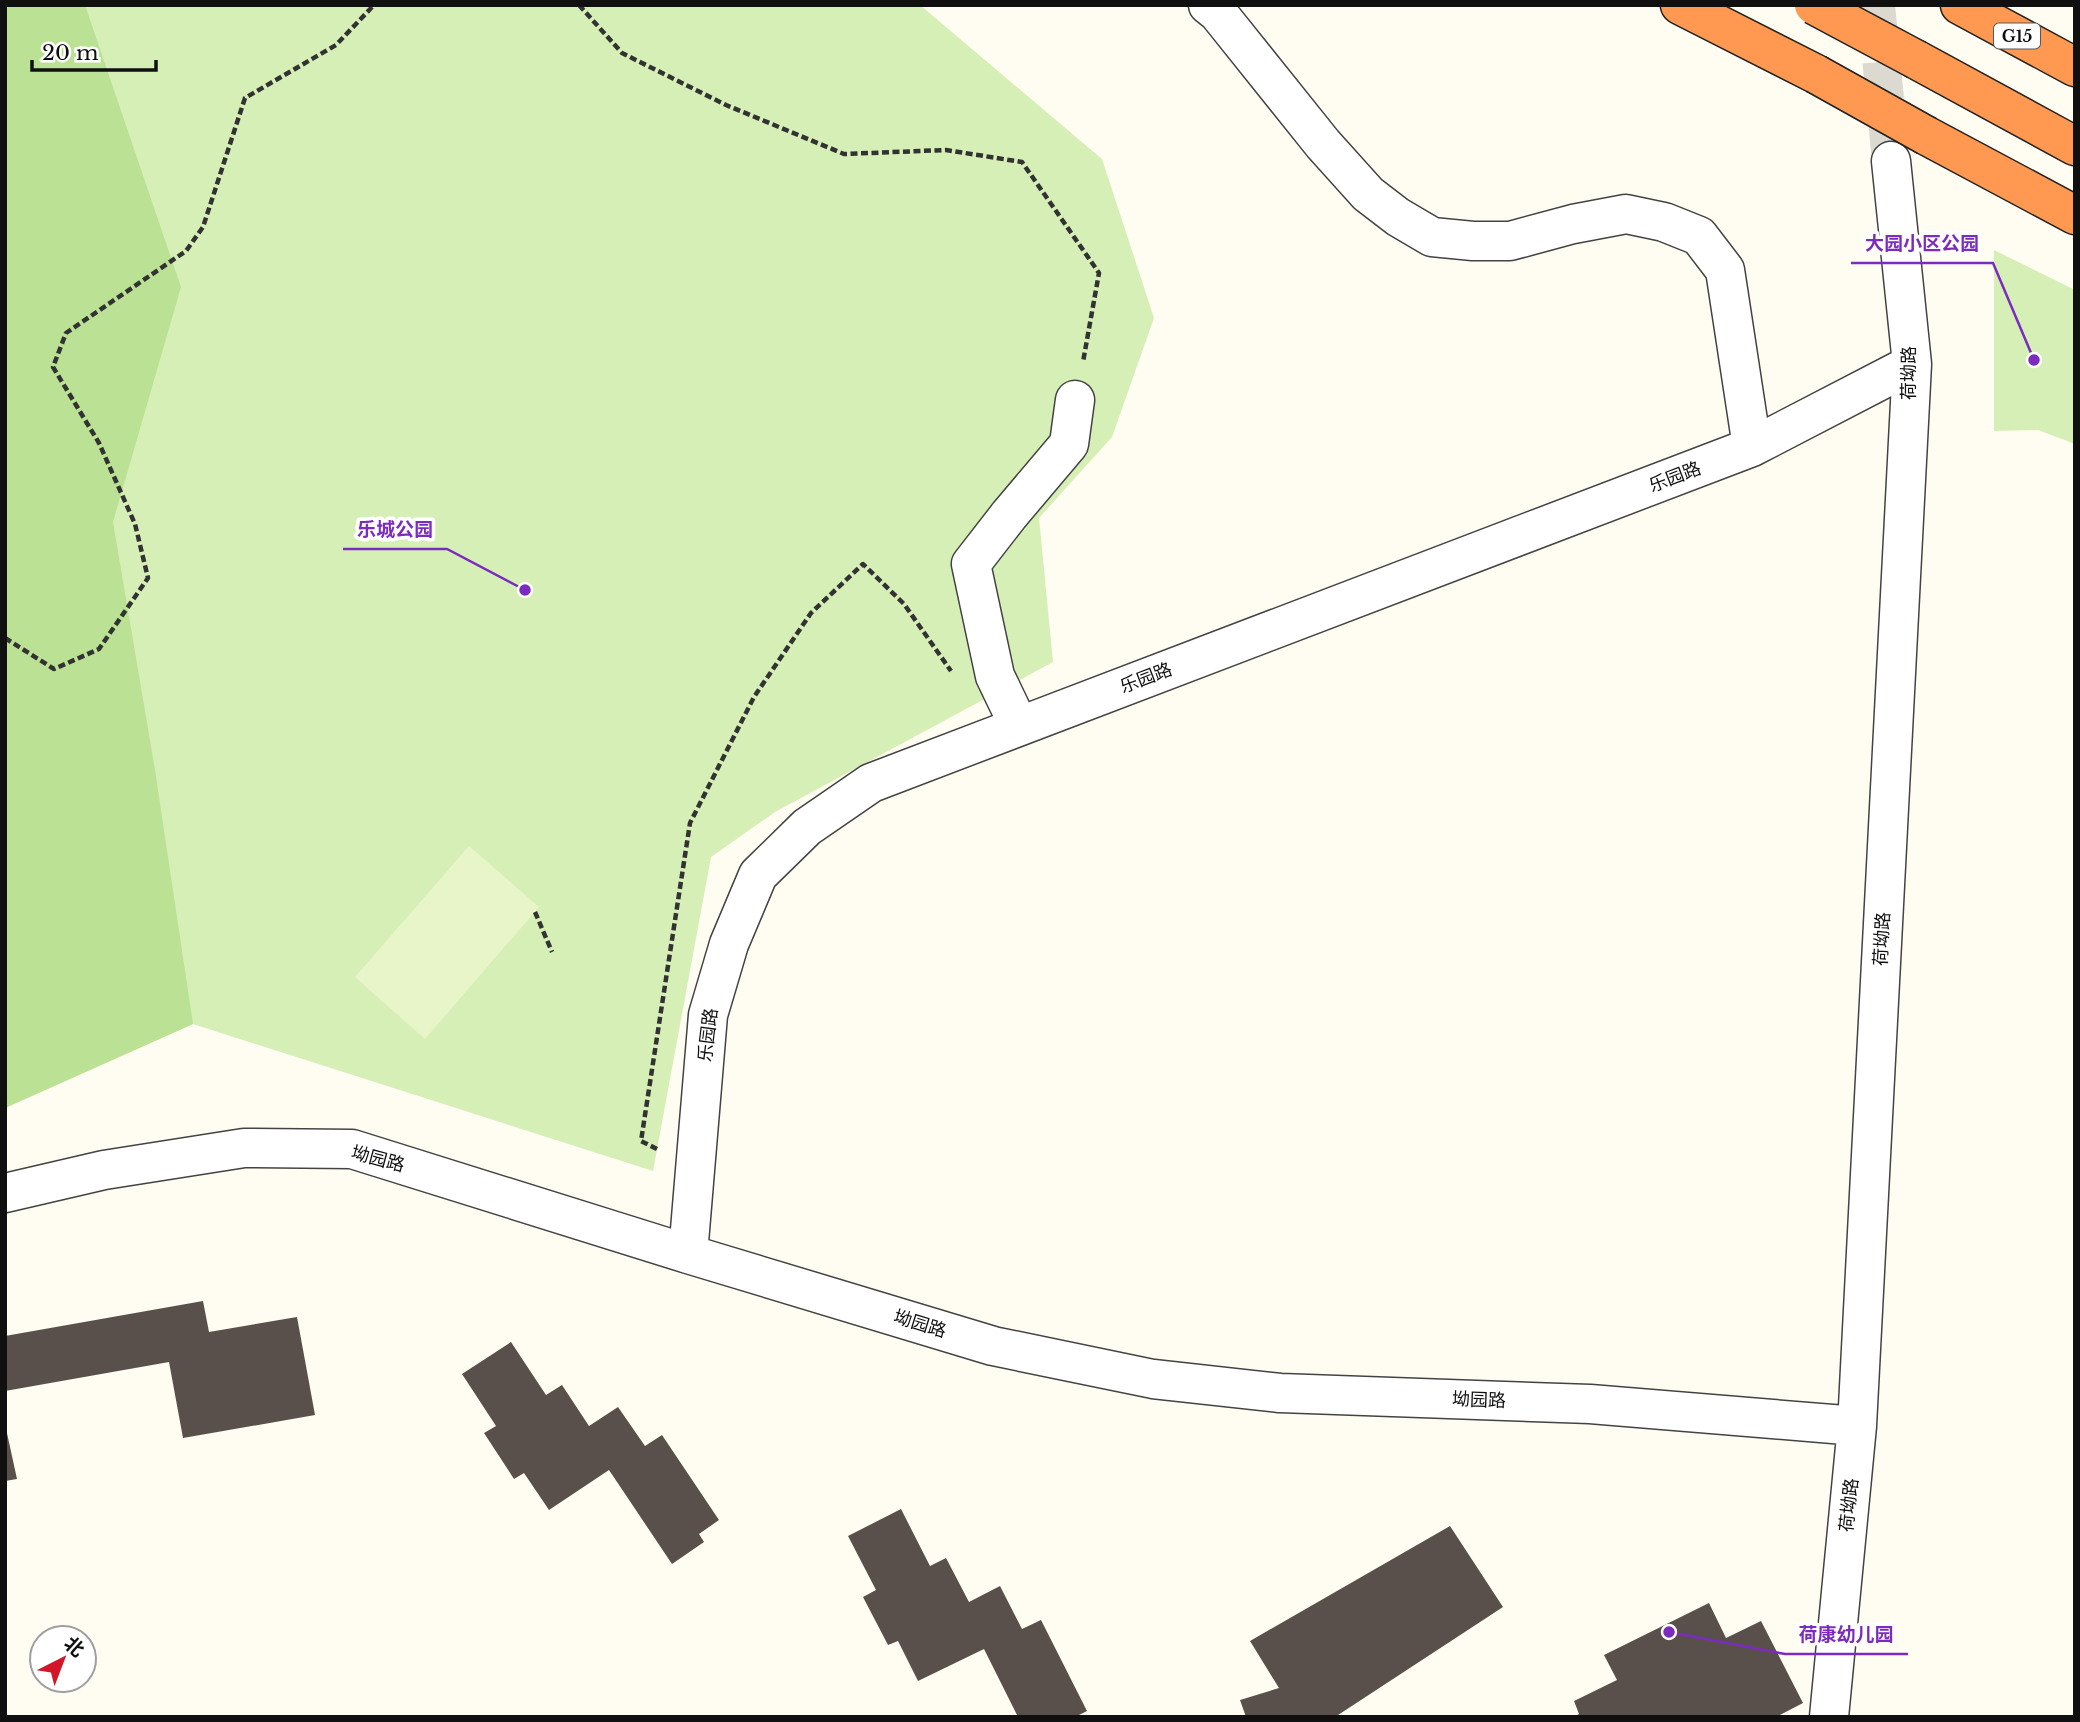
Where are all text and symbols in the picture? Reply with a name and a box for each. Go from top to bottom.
road number: G15 [1994,24,2040,48]
scale bar [32,28,156,72]
text: 20 m [42,40,99,66]
callout: 大园小区公园 [1851,223,1993,263]
text: 大园小区公园 [1865,232,1979,255]
street label: 荷坳路 [1898,346,1920,400]
street label: 乐园路 [1646,457,1704,497]
callout: 乐城公园 [343,509,447,549]
text: 乐城公园 [357,518,433,541]
street label: 乐园路 [1117,658,1175,698]
street label: 荷坳路 [1870,911,1894,967]
street label: 乐园路 [694,1007,722,1063]
street label: 坳园路 [349,1141,407,1177]
street label: 坳园路 [891,1306,949,1342]
street label: 坳园路 [1452,1388,1506,1412]
street label: 荷坳路 [1835,1477,1863,1533]
callout: 荷康幼儿园 [1785,1614,1908,1654]
text: 荷康幼儿园 [1798,1623,1894,1646]
north arrow [28,1624,98,1694]
text: 北 [59,1632,89,1662]

